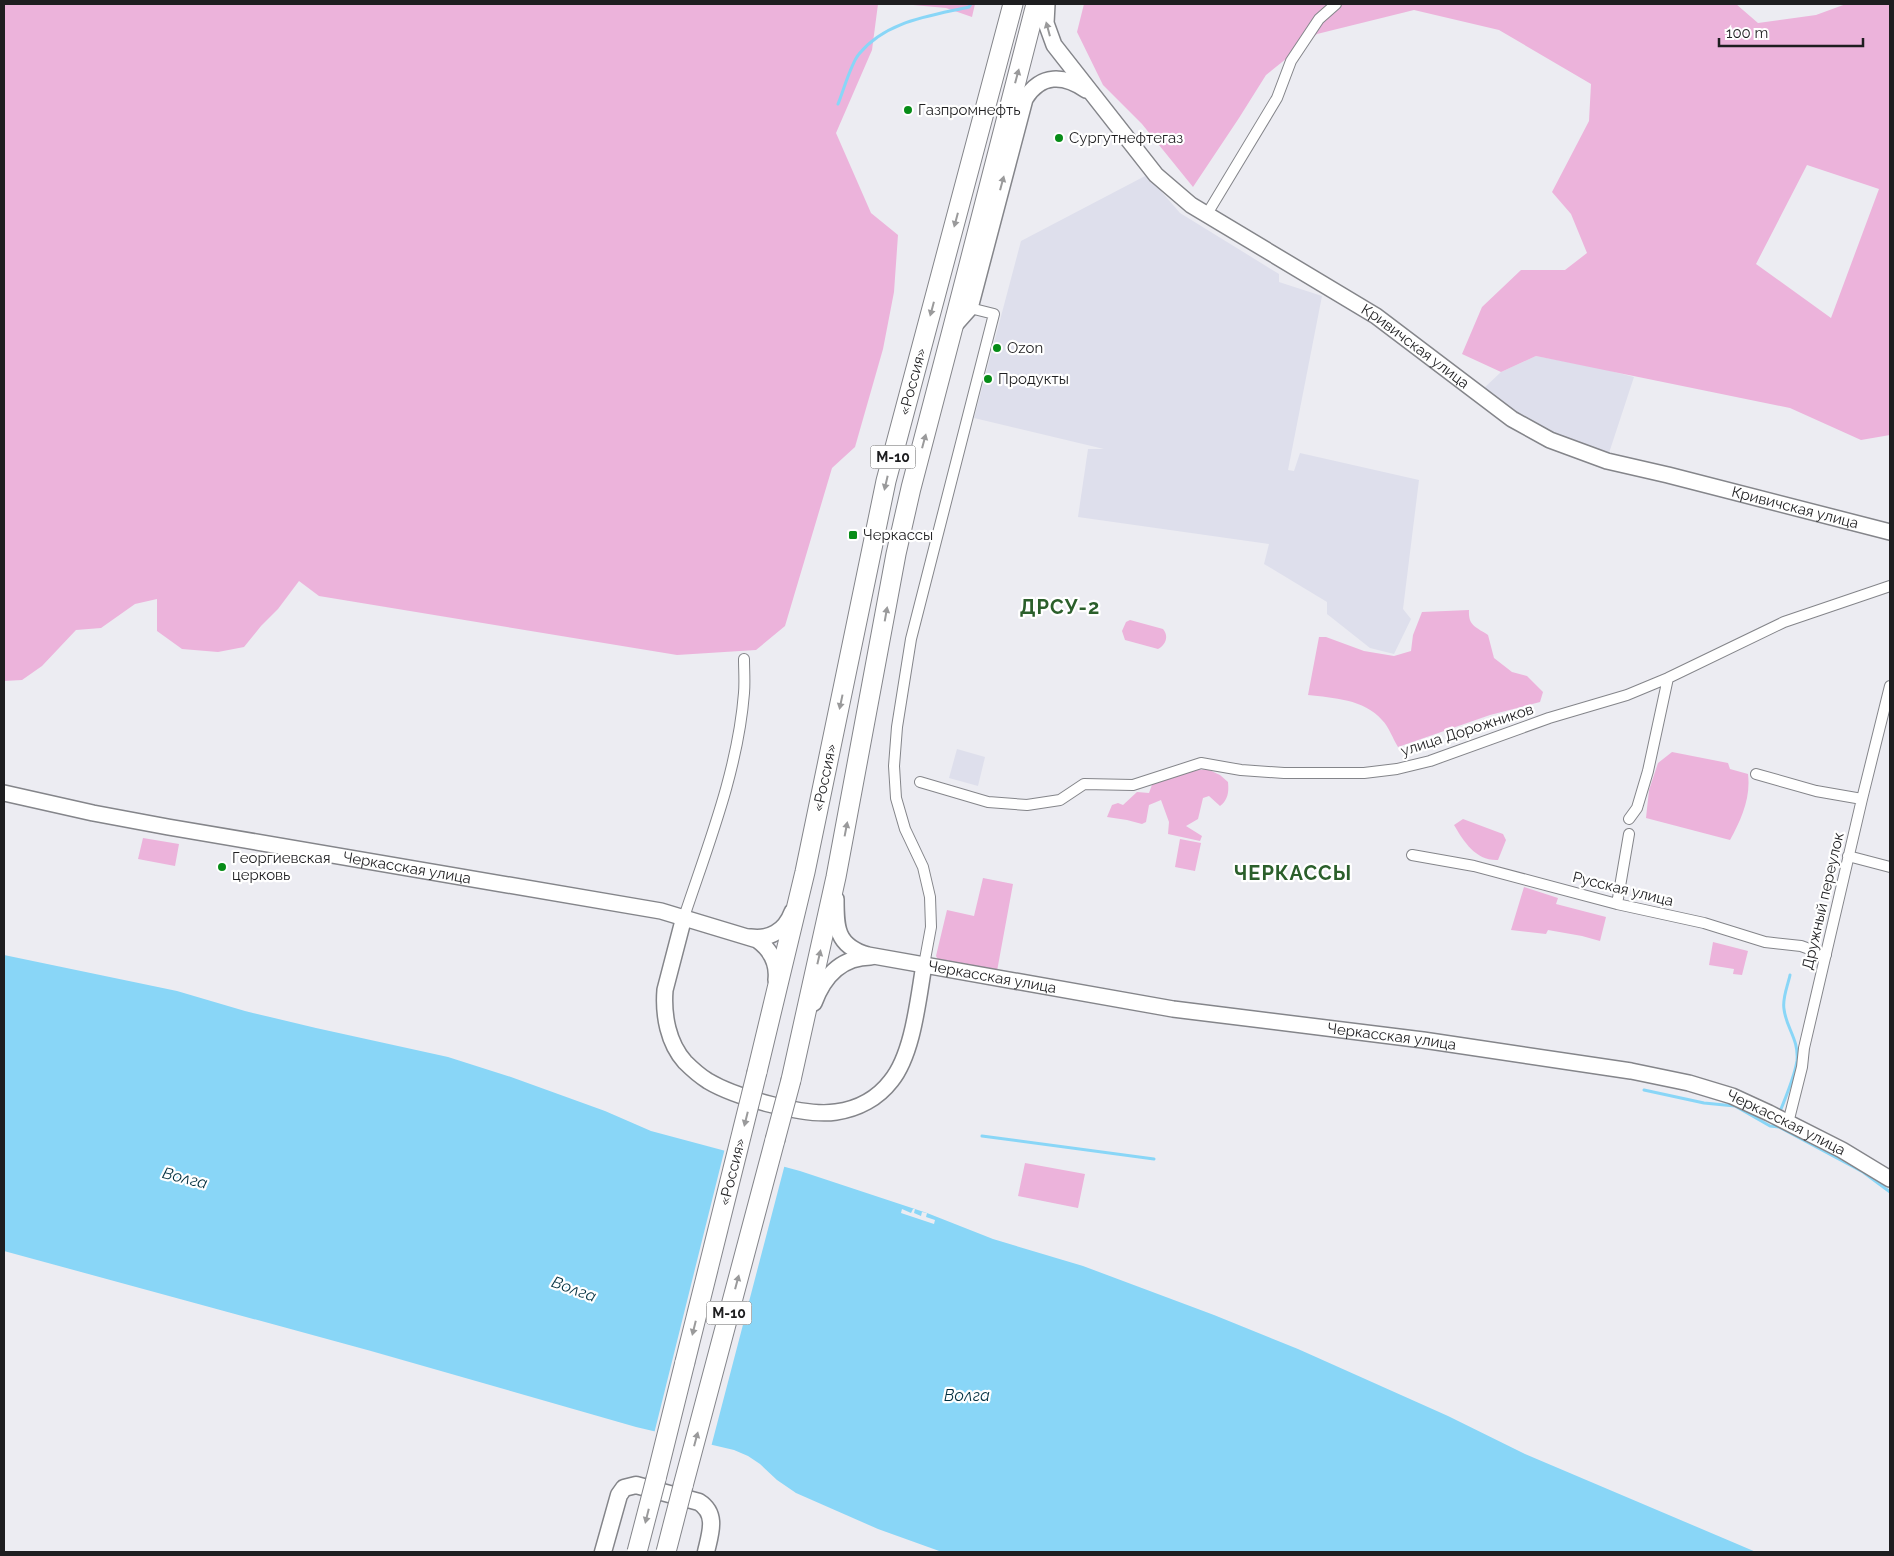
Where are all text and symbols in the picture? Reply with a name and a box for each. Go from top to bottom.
scale bar [1719,15,1863,47]
one-way arrow [1044,21,1052,37]
text: 100 m [1726,24,1768,42]
one-way arrow [1013,69,1021,84]
place label: Газпромнефть [918,101,1021,119]
marker: Газпромнефть [902,104,914,116]
place label: Сургутнефтегаз [1069,129,1183,147]
marker: Сургутнефтегаз [1053,132,1065,144]
one-way arrow [998,176,1006,191]
one-way arrow [951,213,959,228]
street label: Кривичская улица [1358,300,1473,392]
one-way arrow [928,301,936,316]
place label: Ozon [1007,339,1043,357]
marker: Ozon [991,342,1003,354]
street label: «Россия» [895,346,930,417]
place label: Продукты [998,370,1069,388]
marker: Продукты [982,373,994,385]
one-way arrow [920,434,928,449]
road number: М-10 [870,446,916,468]
one-way arrow [882,475,890,490]
street label: Кривичская улица [1730,483,1860,533]
place label: Черкассы [863,526,933,544]
marker: Черкассы [847,529,859,541]
district label: ДРСУ-2 [1020,595,1100,619]
one-way arrow [882,605,890,621]
one-way arrow [837,694,845,710]
street label: улица Дорожников [1398,700,1536,760]
street label: «Россия» [809,742,840,813]
one-way arrow [842,821,850,837]
street label: Дружный переулок [1798,830,1848,971]
street label: Черкасская улица [342,848,473,888]
place label: Георгиевская церковь [232,849,331,884]
marker: Георгиевская церковь [216,861,228,873]
district label: ЧЕРКАССЫ [1234,861,1352,885]
street label: Русская улица [1571,868,1675,910]
one-way arrow [815,949,823,964]
street label: Черкасская улица [927,957,1058,997]
street label: Черкасская улица [1326,1019,1457,1054]
street label: Черкасская улица [1724,1086,1848,1159]
one-way arrow [741,1112,749,1127]
street label: «Россия» [715,1136,749,1207]
water label: Волга [160,1163,210,1193]
water label: Волга [549,1272,599,1306]
one-way arrow [734,1274,742,1289]
road number: М-10 [706,1302,752,1325]
one-way arrow [690,1320,698,1335]
water label: Волга [944,1386,990,1405]
one-way arrow [692,1432,700,1447]
one-way arrow [643,1508,651,1523]

